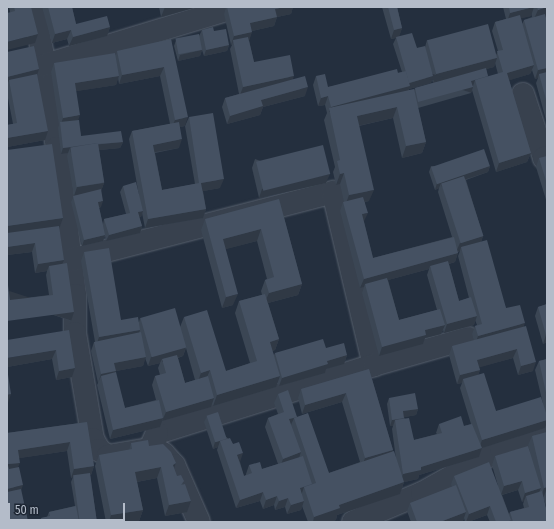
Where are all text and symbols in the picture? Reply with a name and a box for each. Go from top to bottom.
scale bar [10,495,127,521]
text: 50 m [15,503,39,517]

